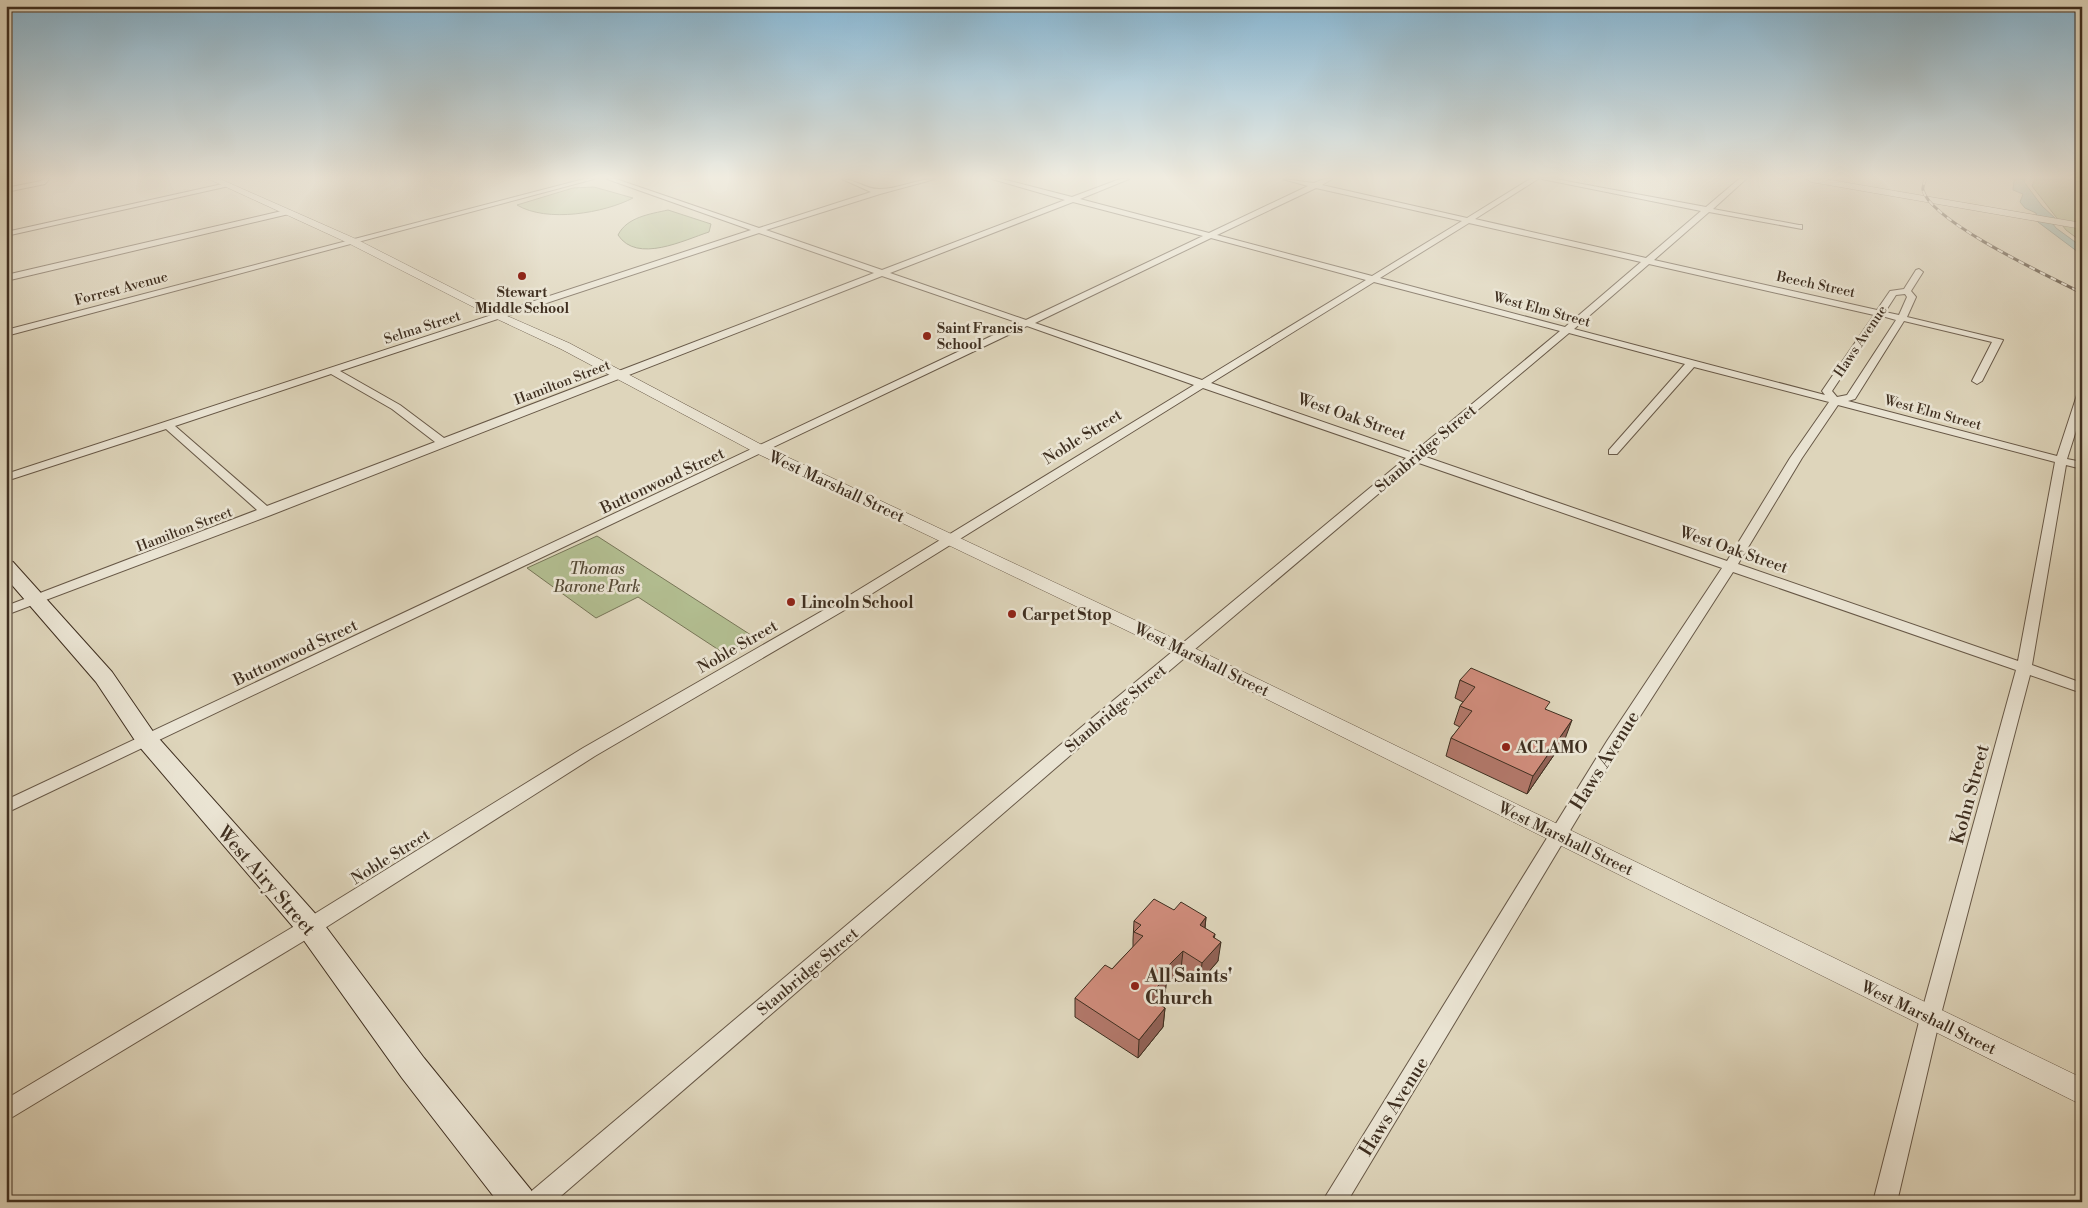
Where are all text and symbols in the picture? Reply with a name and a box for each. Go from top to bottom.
street label: Forrest Avenue [73,268,170,310]
street label: Beech Street [1774,268,1857,302]
marker: Stewart Middle School [516,270,528,282]
place label: Stewart Middle School [475,284,570,318]
street label: West Elm Street [1490,288,1592,332]
street label: Haws Avenue [1830,302,1892,381]
street label: Selma Street [382,307,463,349]
place label: Saint Francis School [937,320,1023,354]
marker: Saint Francis School [921,330,933,342]
street label: Hamilton Street [512,356,613,409]
street label: West Oak Street [1294,389,1409,445]
street label: West Elm Street [1881,391,1983,435]
street label: Stanbridge Street [1371,400,1481,497]
street label: Noble Street [1039,405,1126,469]
street label: Buttonwood Street [596,443,728,519]
street label: West Marshall Street [765,446,908,527]
street label: Hamilton Street [134,503,235,556]
street label: West Oak Street [1676,522,1791,578]
park label: Thomas Barone Park [553,559,640,597]
place label: Lincoln School [801,593,914,613]
marker: Lincoln School [785,596,797,608]
place label: Carpet Stop [1022,605,1112,625]
marker: Carpet Stop [1006,608,1018,620]
street label: Buttonwood Street [229,615,361,691]
street label: Noble Street [694,616,781,678]
street label: West Marshall Street [1130,618,1273,701]
street label: Stanbridge Street [1061,660,1171,757]
street label: Haws Avenue [1565,706,1645,815]
place label: ACLAMO [1515,738,1588,758]
marker: ACLAMO [1500,741,1512,753]
street label: Kohn Street [1945,741,1995,847]
street label: West Marshall Street [1494,797,1637,880]
street label: West Airy Street [211,820,321,941]
street label: Noble Street [347,825,434,889]
street label: Stanbridge Street [753,923,863,1020]
place label: All Saints' Church [1144,964,1232,1010]
street label: West Marshall Street [1857,976,2000,1059]
marker: All Saints' Church [1129,980,1141,992]
street label: Haws Avenue [1354,1052,1434,1161]

